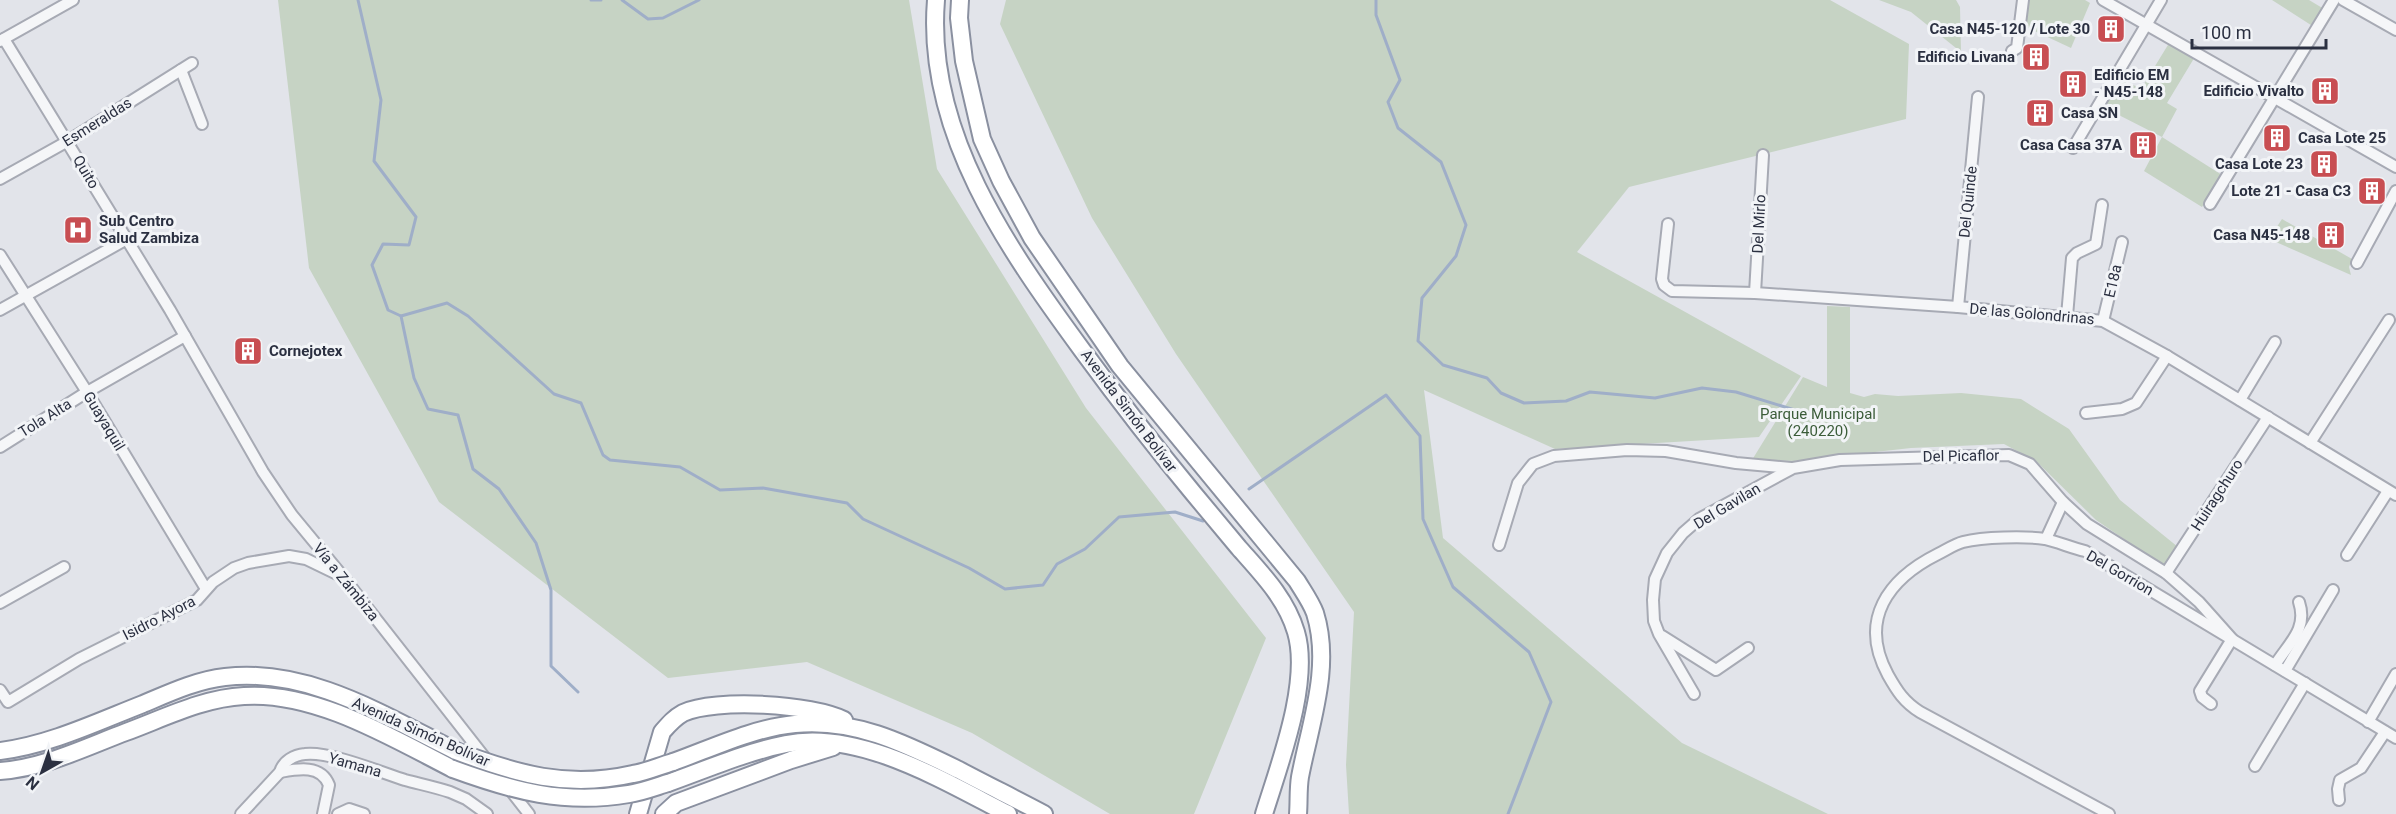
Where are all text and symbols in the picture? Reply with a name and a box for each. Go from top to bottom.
scale bar [2192,12,2326,50]
building icon: Casa N45-120 / Lote 30 [2095,13,2127,45]
place label: Casa N45-120 / Lote 30 [1929,20,2090,38]
text: 100 m [2201,22,2252,43]
building icon: Edificio Livana [2020,41,2052,73]
place label: Edificio Livana [1917,48,2015,66]
place label: Edificio EM - N45-148 [2094,66,2169,101]
building icon: Edificio EM - N45-148 [2057,68,2089,100]
building icon: Edificio Vivalto [2309,75,2341,107]
place label: Edificio Vivalto [2204,82,2304,100]
street label: Esmeraldas [59,94,135,150]
building icon: Casa SN [2024,97,2056,129]
place label: Casa SN [2061,104,2118,122]
building icon: Casa Lote 25 [2261,122,2293,154]
building icon: Casa Casa 37A [2127,129,2159,161]
place label: Casa Lote 25 [2298,129,2386,147]
place label: Casa Casa 37A [2020,136,2123,154]
building icon: Casa Lote 23 [2308,148,2340,180]
street label: Quito [69,152,103,192]
place label: Casa Lote 23 [2215,155,2303,173]
street label: Del Quinde [1955,165,1981,239]
building icon: Lote 21 - Casa C3 [2356,175,2388,207]
place label: Lote 21 - Casa C3 [2231,182,2351,200]
street label: Del Mirlo [1748,194,1770,254]
place label: Sub Centro Salud Zambiza [99,212,199,247]
hospital icon: Sub Centro Salud Zambiza [62,214,94,246]
building icon: Casa N45-148 [2315,219,2347,251]
place label: Casa N45-148 [2213,226,2310,244]
street label: E18a [2100,263,2126,299]
street label: De las Golondrinas [1969,300,2095,328]
building icon: Cornejotex [232,335,264,367]
place label: Cornejotex [269,342,343,360]
street label: Avenida Simón Bolívar [1077,346,1181,476]
street label: Guayaquil [79,388,129,454]
street label: Tola Alta [15,395,75,441]
park label: Parque Municipal (240220) [1760,405,1876,440]
street label: Del Picaflor [1923,446,1999,466]
street label: Huiragchuro [2187,456,2247,534]
street label: Del Gavilan [1690,479,1764,533]
street label: Vía a Zámbiza [309,539,383,625]
street label: Del Gorrion [2083,547,2157,599]
street label: Isidro Ayora [120,592,198,644]
street label: Avenida Simón Bolívar [349,694,493,770]
north arrow [12,742,72,802]
street label: Yamana [326,749,384,781]
text: N [22,772,43,794]

